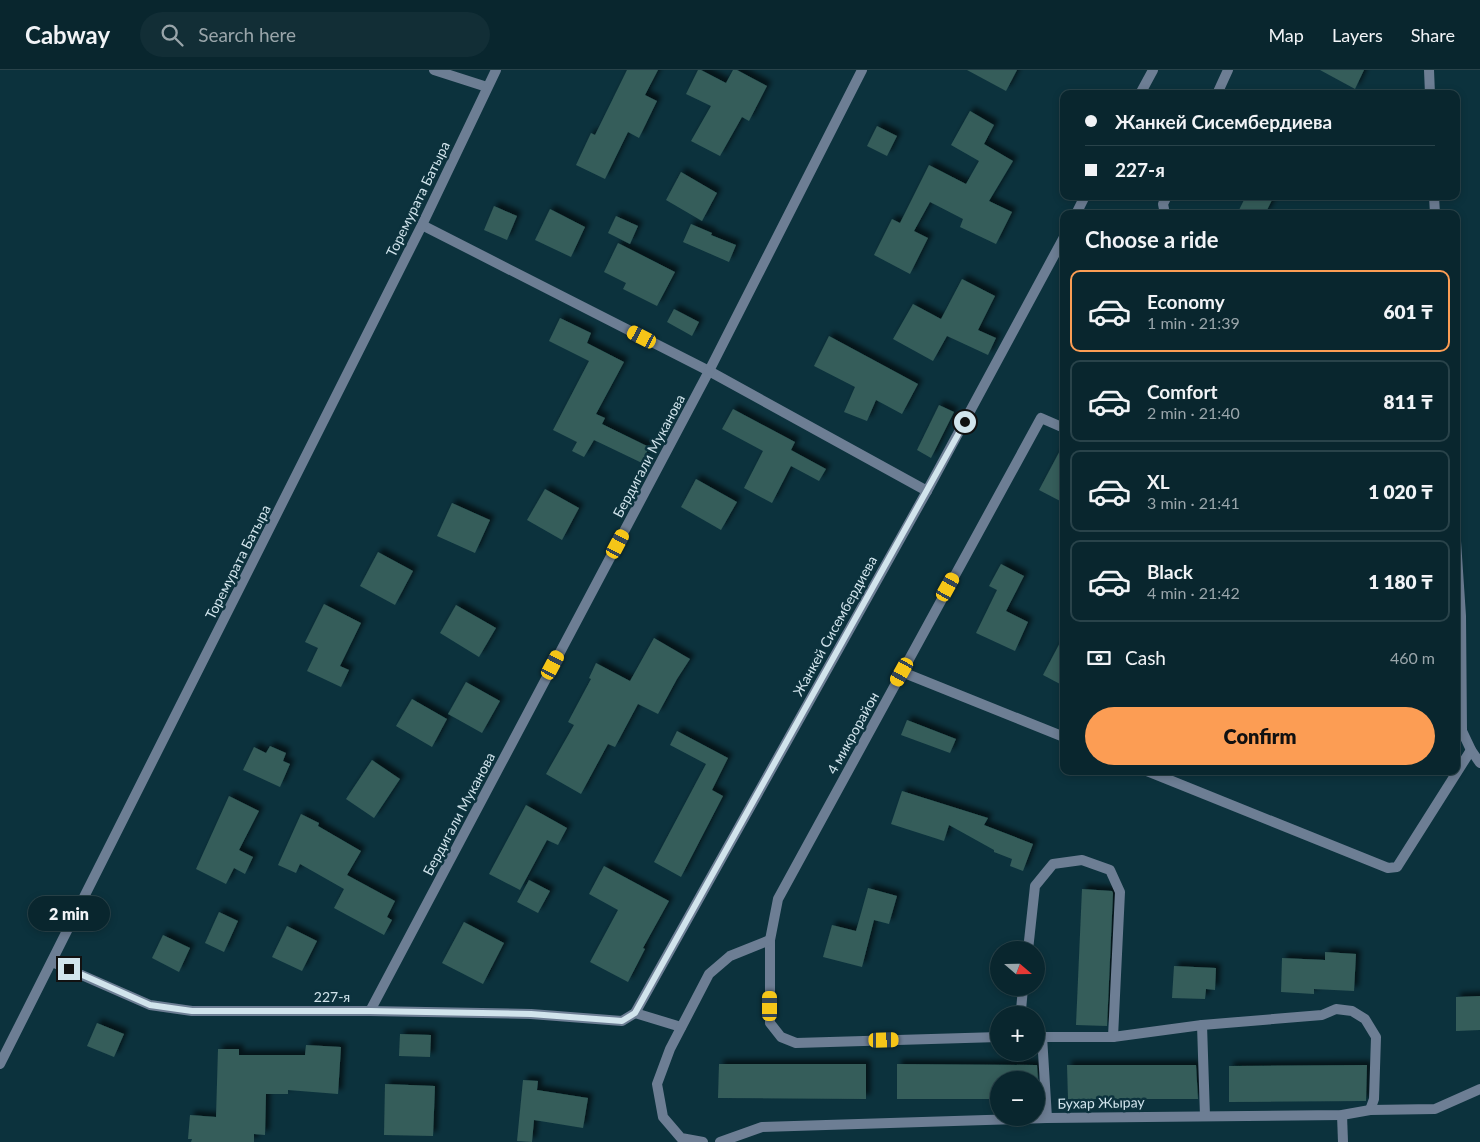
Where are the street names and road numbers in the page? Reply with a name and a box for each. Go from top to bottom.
street label: Торемурата Батыра [382,138,453,259]
street label: Бердигали Муканова [609,391,688,520]
street label: Торемурата Батыра [201,502,274,622]
street label: Жанкей Сисембердиева [789,553,880,699]
street label: 4 микрорайон [823,689,882,777]
street label: Бердигали Муканова [419,749,498,878]
street label: 227-я [314,988,350,1005]
street label: Бухар Жырау [1057,1093,1146,1112]

